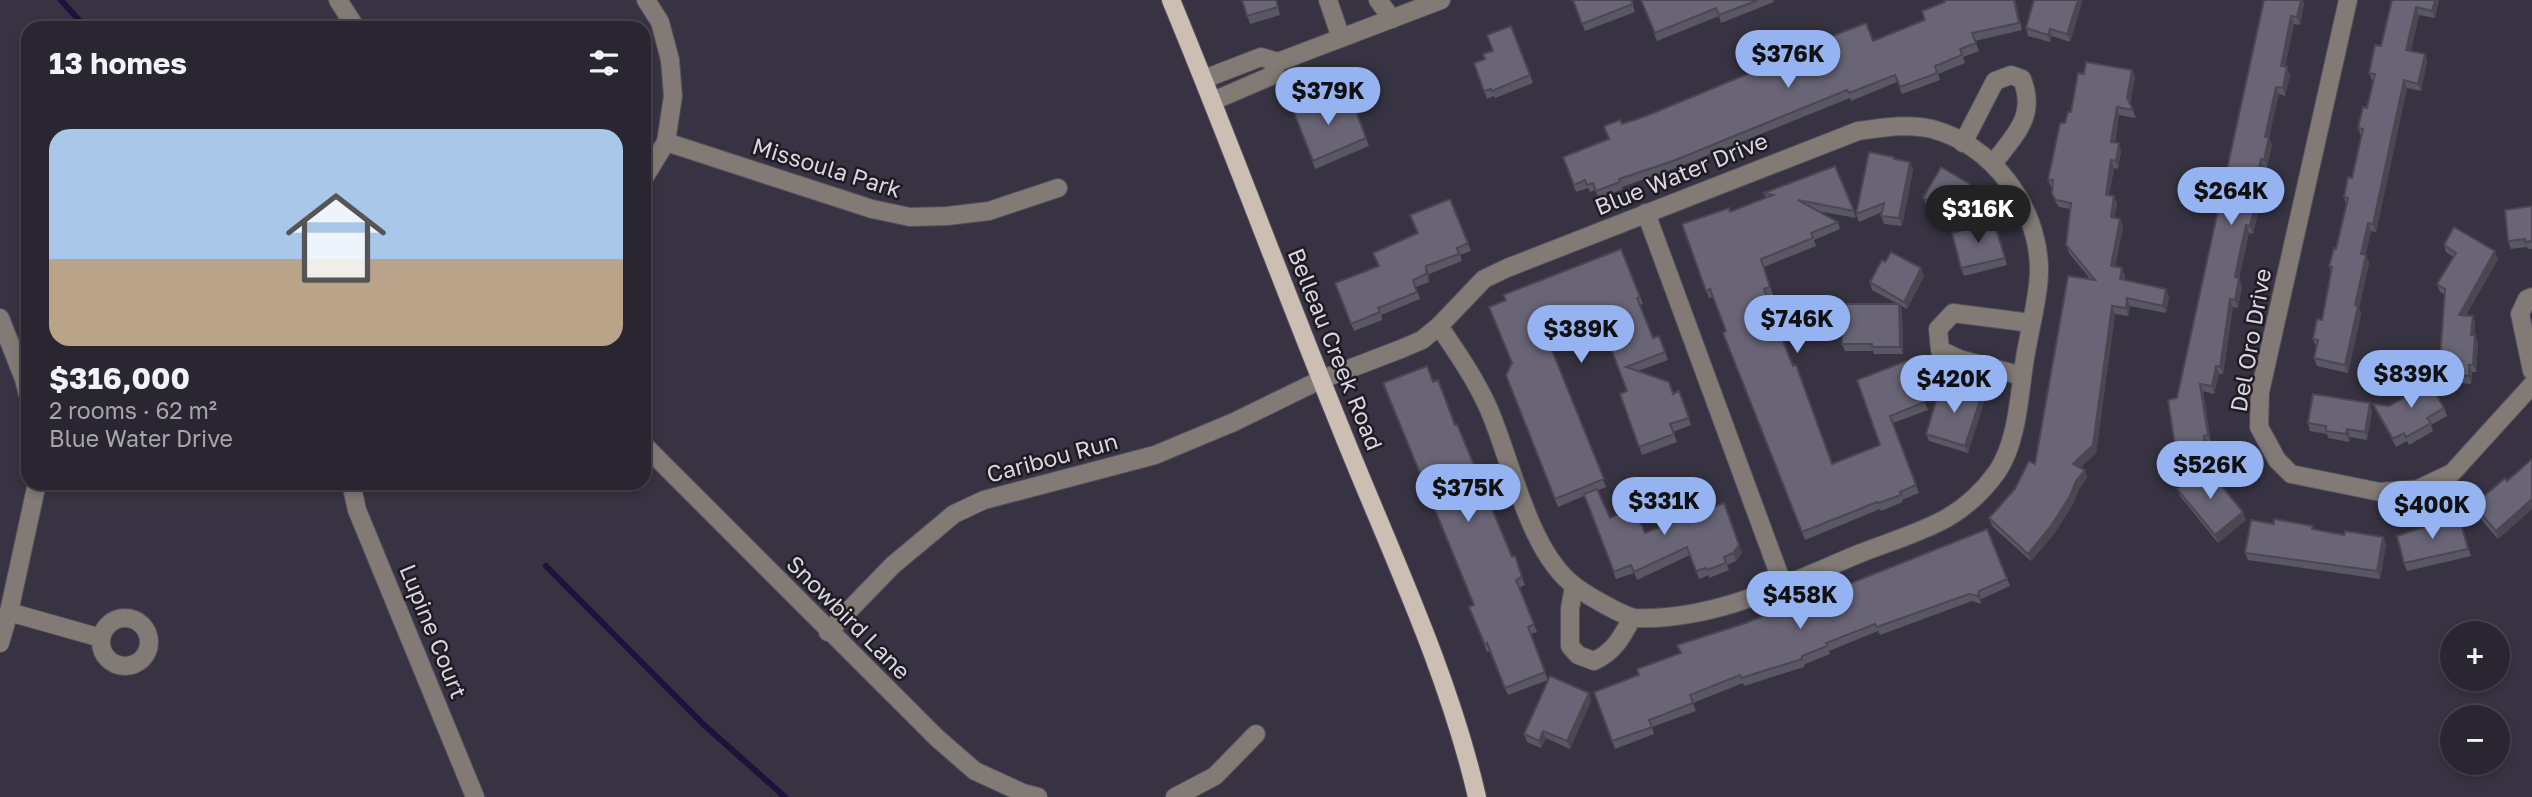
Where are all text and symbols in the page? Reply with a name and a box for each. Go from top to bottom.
pin: $376K [1739,31,1837,90]
text: $376K [1751,39,1825,67]
icon: filters [585,44,623,82]
text: 13 homes [49,45,187,81]
pin: $379K [1279,68,1377,127]
text: $379K [1291,76,1365,104]
street label: Blue Water Drive [1590,126,1772,220]
street label: Missoula Park [749,131,905,203]
pin: $264K [2182,168,2280,227]
icon: home [273,175,399,301]
text: $264K [2193,176,2269,204]
pin: $316K [1929,186,2027,245]
text: $316K [1942,194,2014,222]
street label: Belleau Creek Road [1283,244,1389,454]
street label: Del Oro Drive [2224,266,2276,414]
pin: $746K [1748,296,1846,355]
text: $746K [1760,304,1834,332]
pin: $389K [1532,306,1630,365]
text: $389K [1543,314,1619,342]
pin: $839K [2362,350,2460,410]
pin: $420K [1905,356,2003,415]
text: $839K [2373,359,2449,387]
text: $316,000 [49,360,190,396]
text: $420K [1916,364,1992,392]
text: 2 rooms · 62 m² [49,396,217,424]
text: Blue Water Drive [49,424,233,452]
street label: Caribou Run [983,426,1121,488]
pin: $526K [2161,442,2259,501]
text: $526K [2173,450,2247,478]
pin: $375K [1419,464,1517,524]
text: $375K [1432,473,1504,501]
pin: $331K [1615,477,1713,537]
pin: $400K [2383,482,2481,541]
text: $331K [1628,486,1700,514]
text: $400K [2394,490,2470,518]
street label: Snowbird Lane [781,549,917,685]
street label: Lupine Court [394,560,474,702]
pin: $458K [1751,572,1849,631]
text: $458K [1762,580,1838,608]
map controls [2440,621,2510,775]
button: + [2440,621,2510,691]
button: − [2440,705,2510,775]

